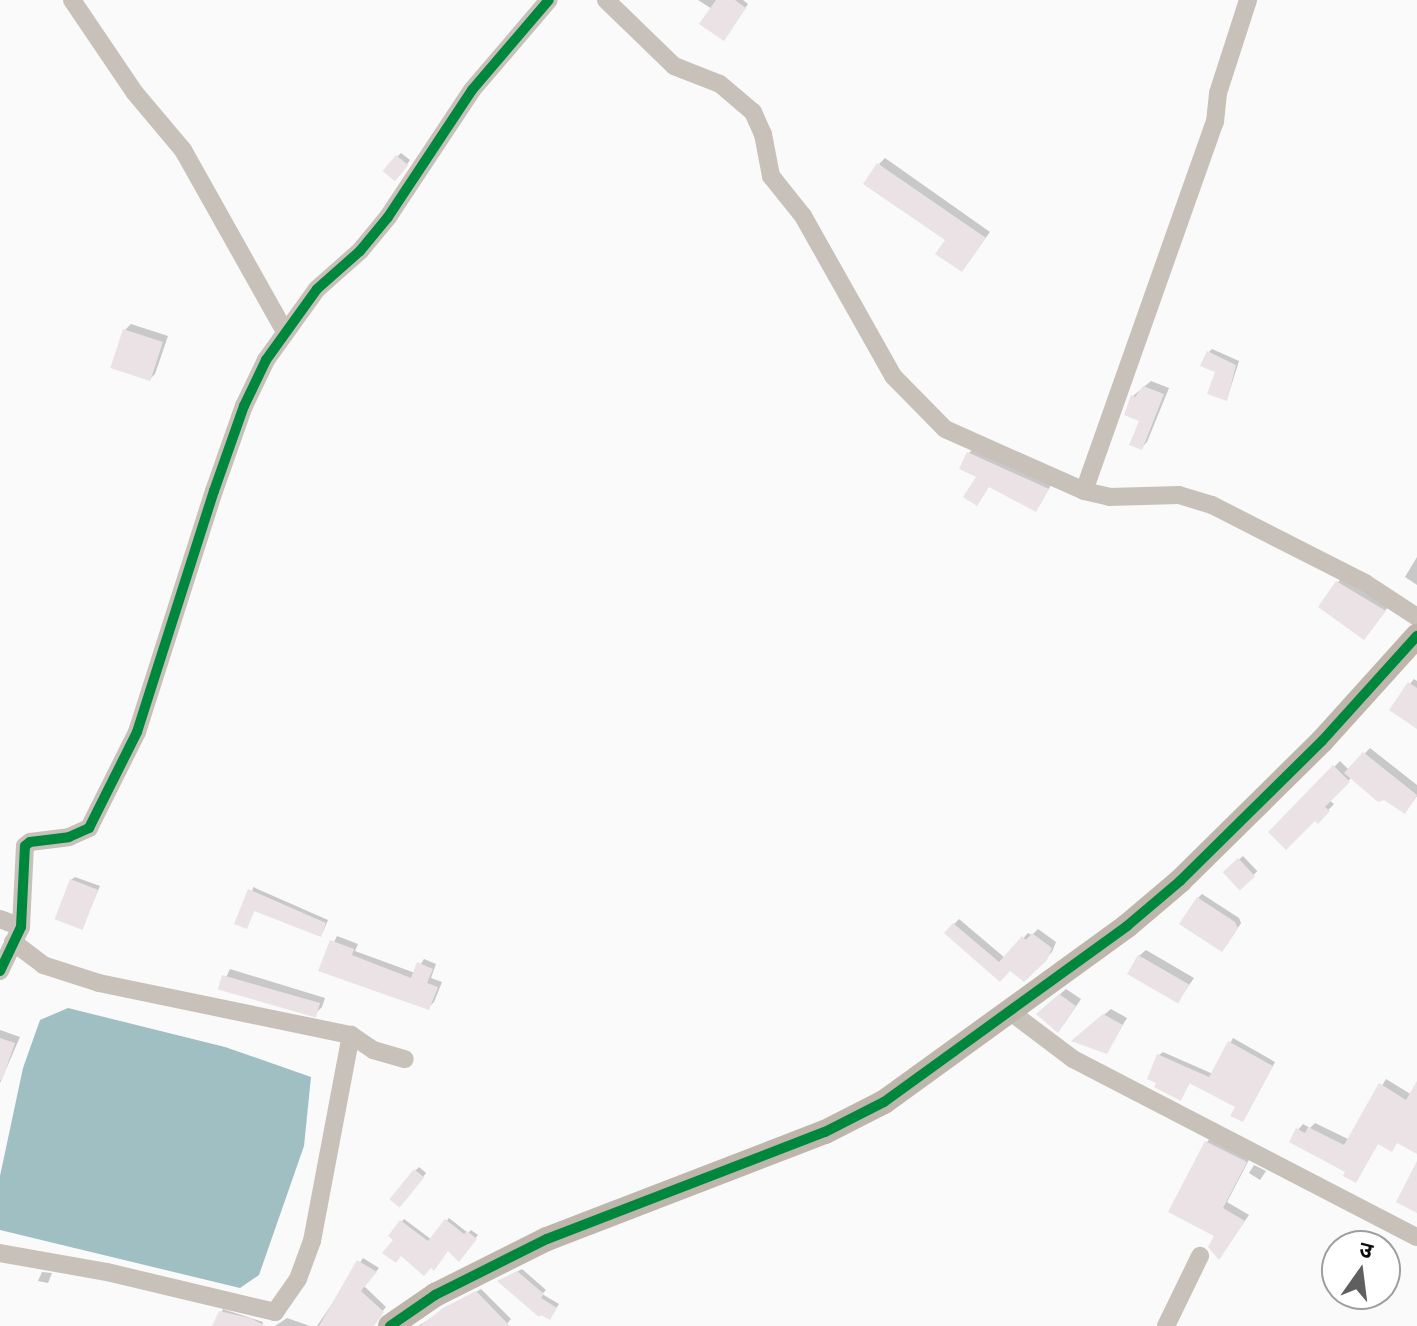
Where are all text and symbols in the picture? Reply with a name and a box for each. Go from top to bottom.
north arrow [1321,1230,1401,1310]
text: उ [1357,1234,1376,1263]

